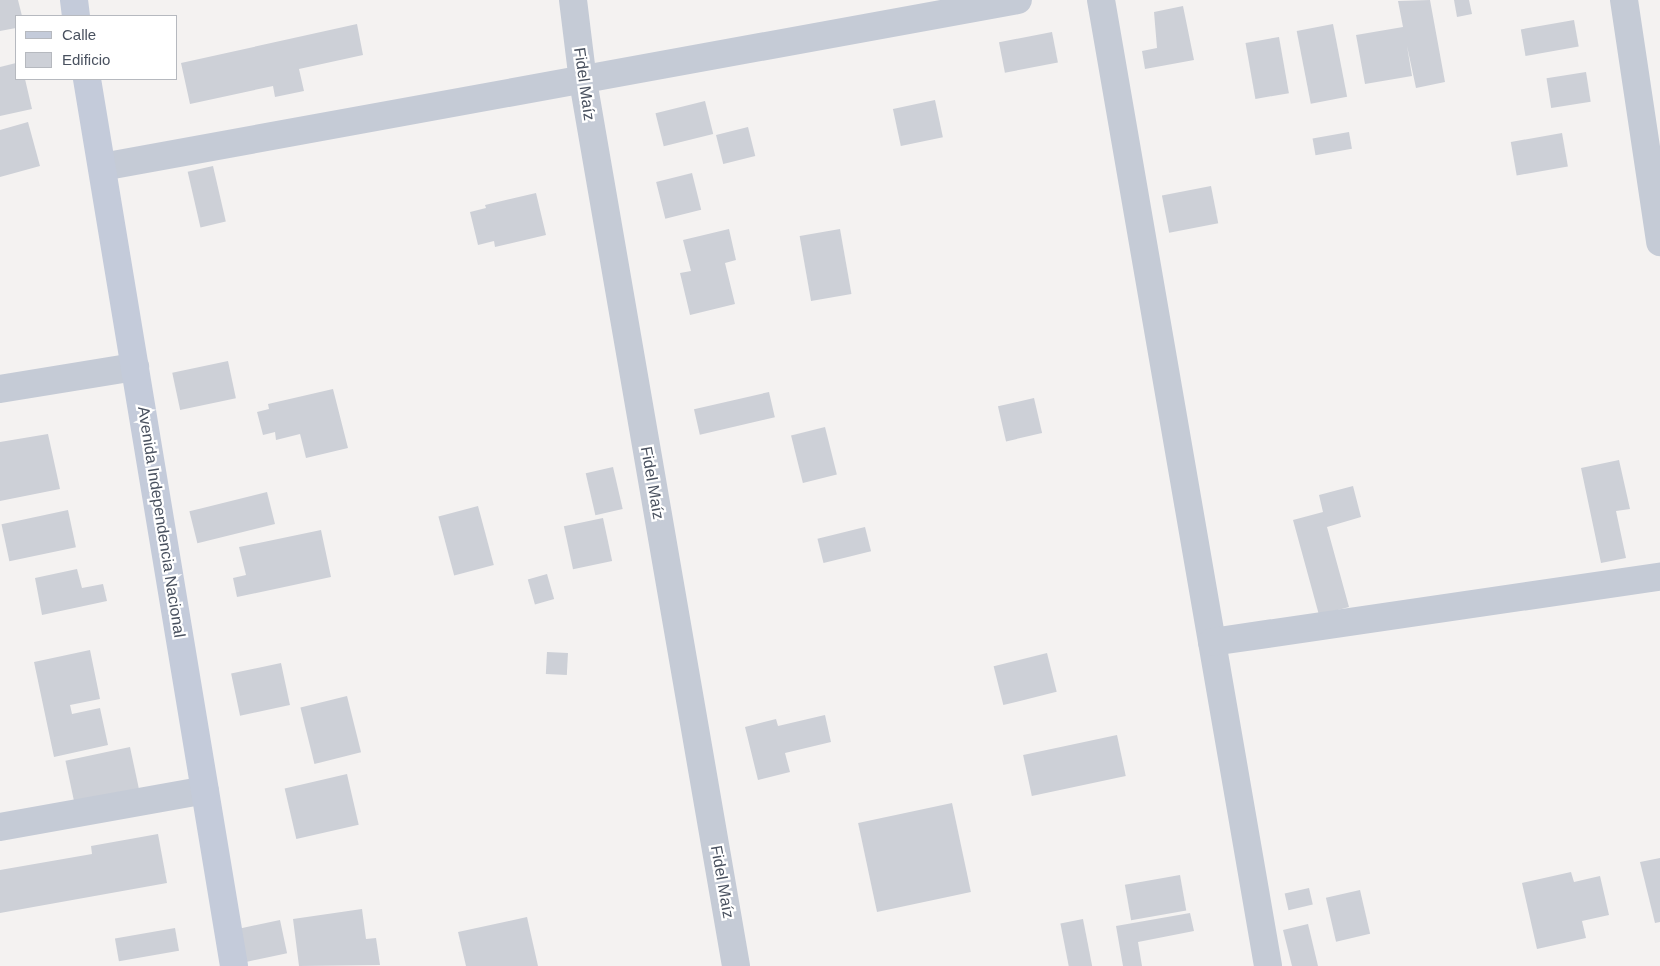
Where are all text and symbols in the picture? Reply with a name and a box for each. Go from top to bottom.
legend [15,15,178,80]
text: Calle [62,26,96,43]
street label: Fidel Maíz [569,46,599,122]
text: Edificio [62,51,110,68]
street label: Avenida Independencia Nacional [133,405,189,639]
street label: Fidel Maíz [636,445,668,521]
street label: Fidel Maíz [706,844,738,920]

